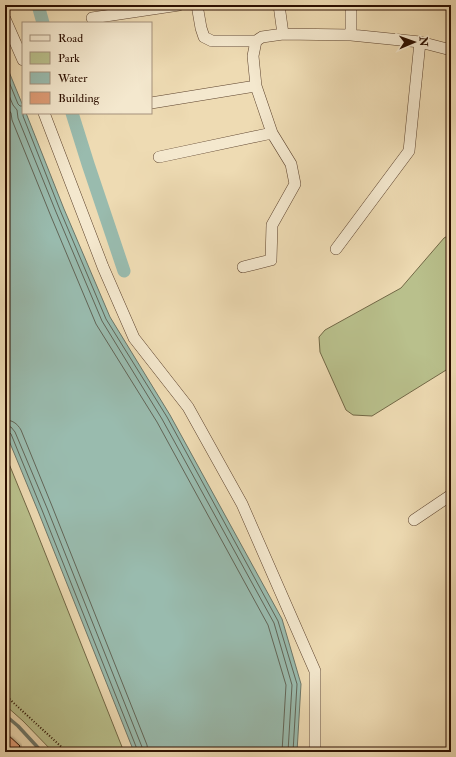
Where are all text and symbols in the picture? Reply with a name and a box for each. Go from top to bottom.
legend [22,22,152,114]
north arrow [394,22,434,62]
text: Road [58,31,83,46]
text: N [417,36,430,48]
text: Park [58,51,80,66]
text: Water [57,71,88,86]
text: Building [58,91,101,106]

